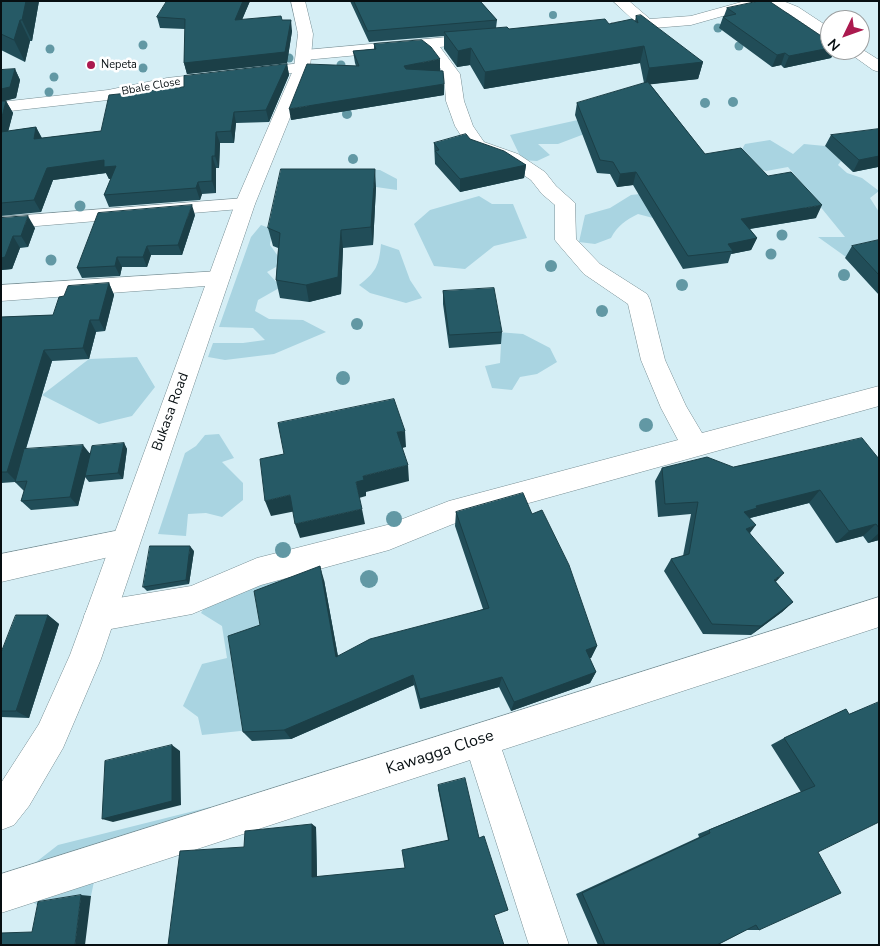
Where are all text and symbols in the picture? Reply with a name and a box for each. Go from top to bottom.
north arrow [820,10,870,60]
text: N [824,34,845,55]
place label: Nepeta [101,58,137,72]
marker: Nepeta [85,59,97,71]
street label: Bbale Close [121,75,181,99]
street label: Bukasa Road [149,371,193,453]
street label: Kawagga Close [384,727,496,779]

